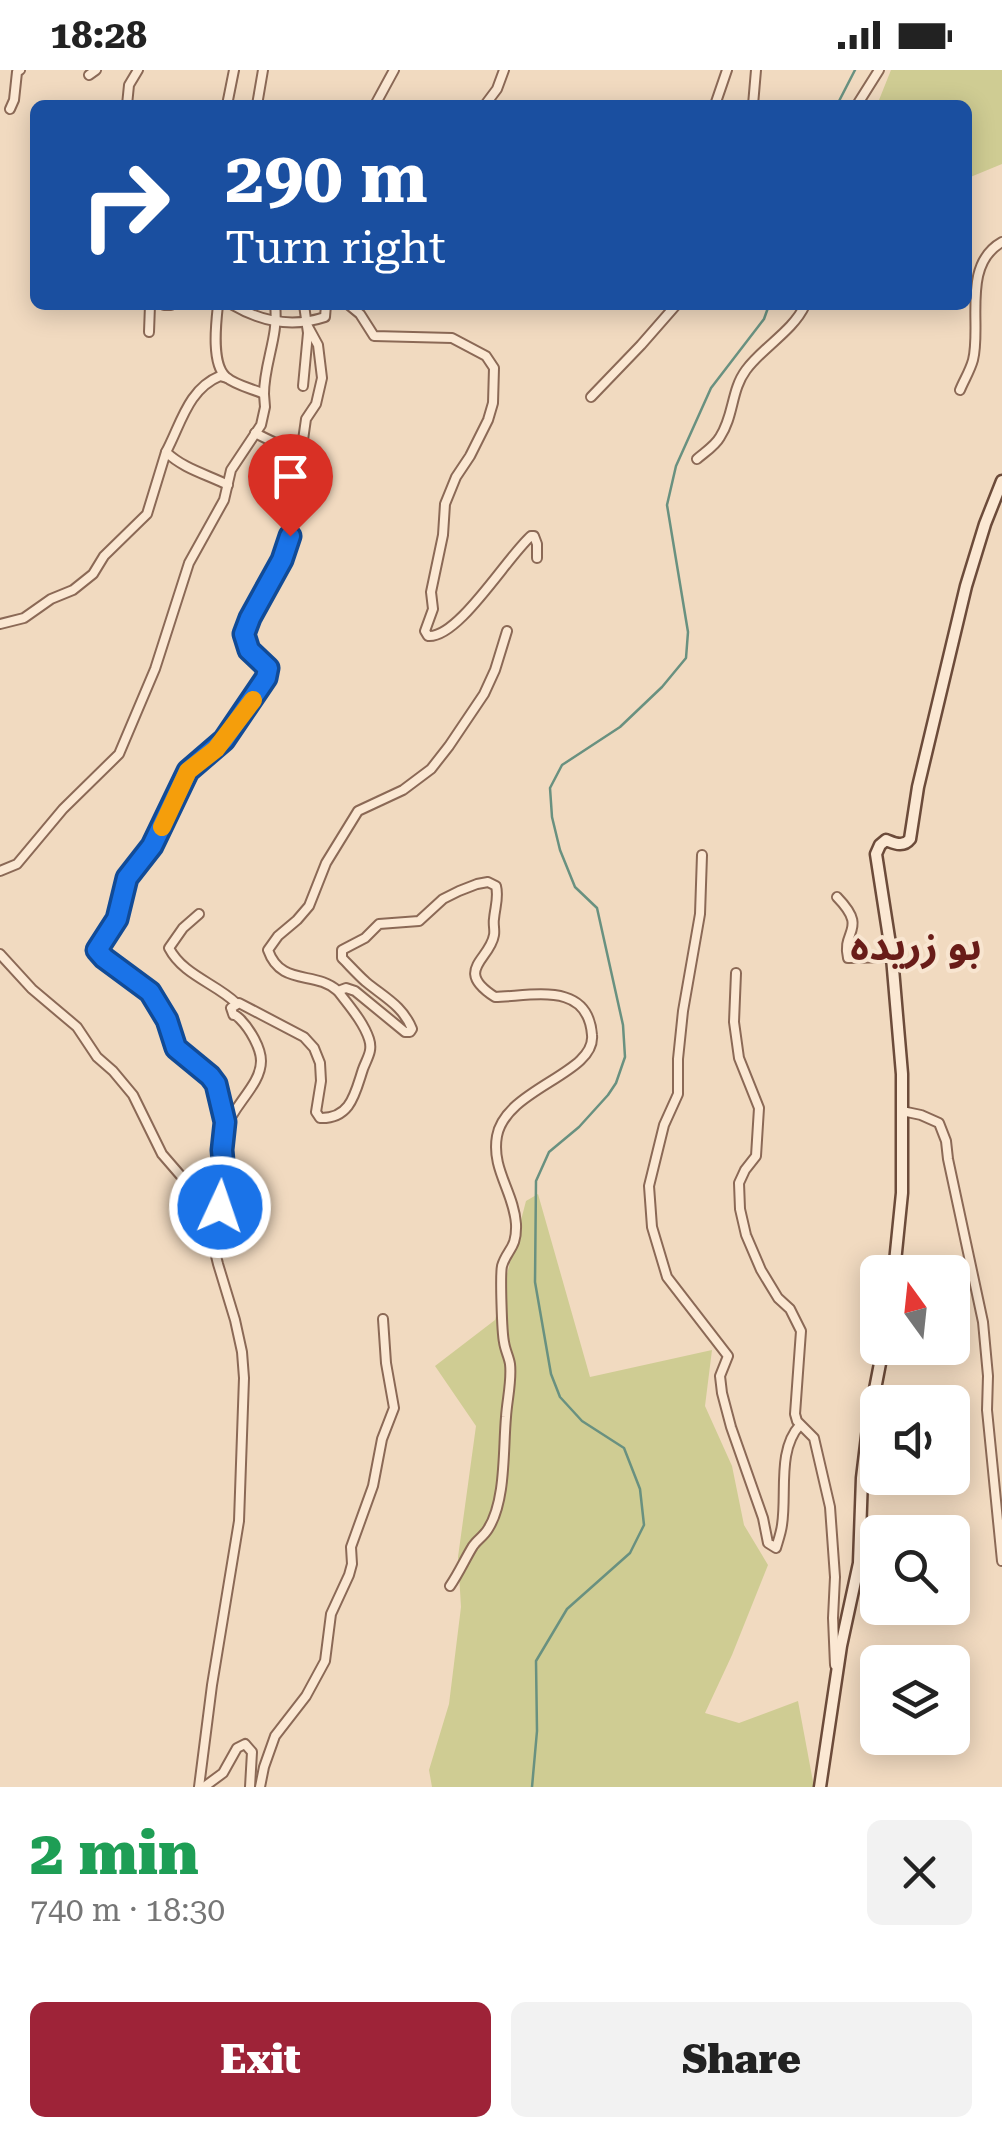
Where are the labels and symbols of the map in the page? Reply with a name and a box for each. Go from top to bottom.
pin [248,434,333,537]
district label: بو زريده [850,923,982,970]
position arrow [168,1155,272,1259]
north arrow [860,1255,970,1365]

